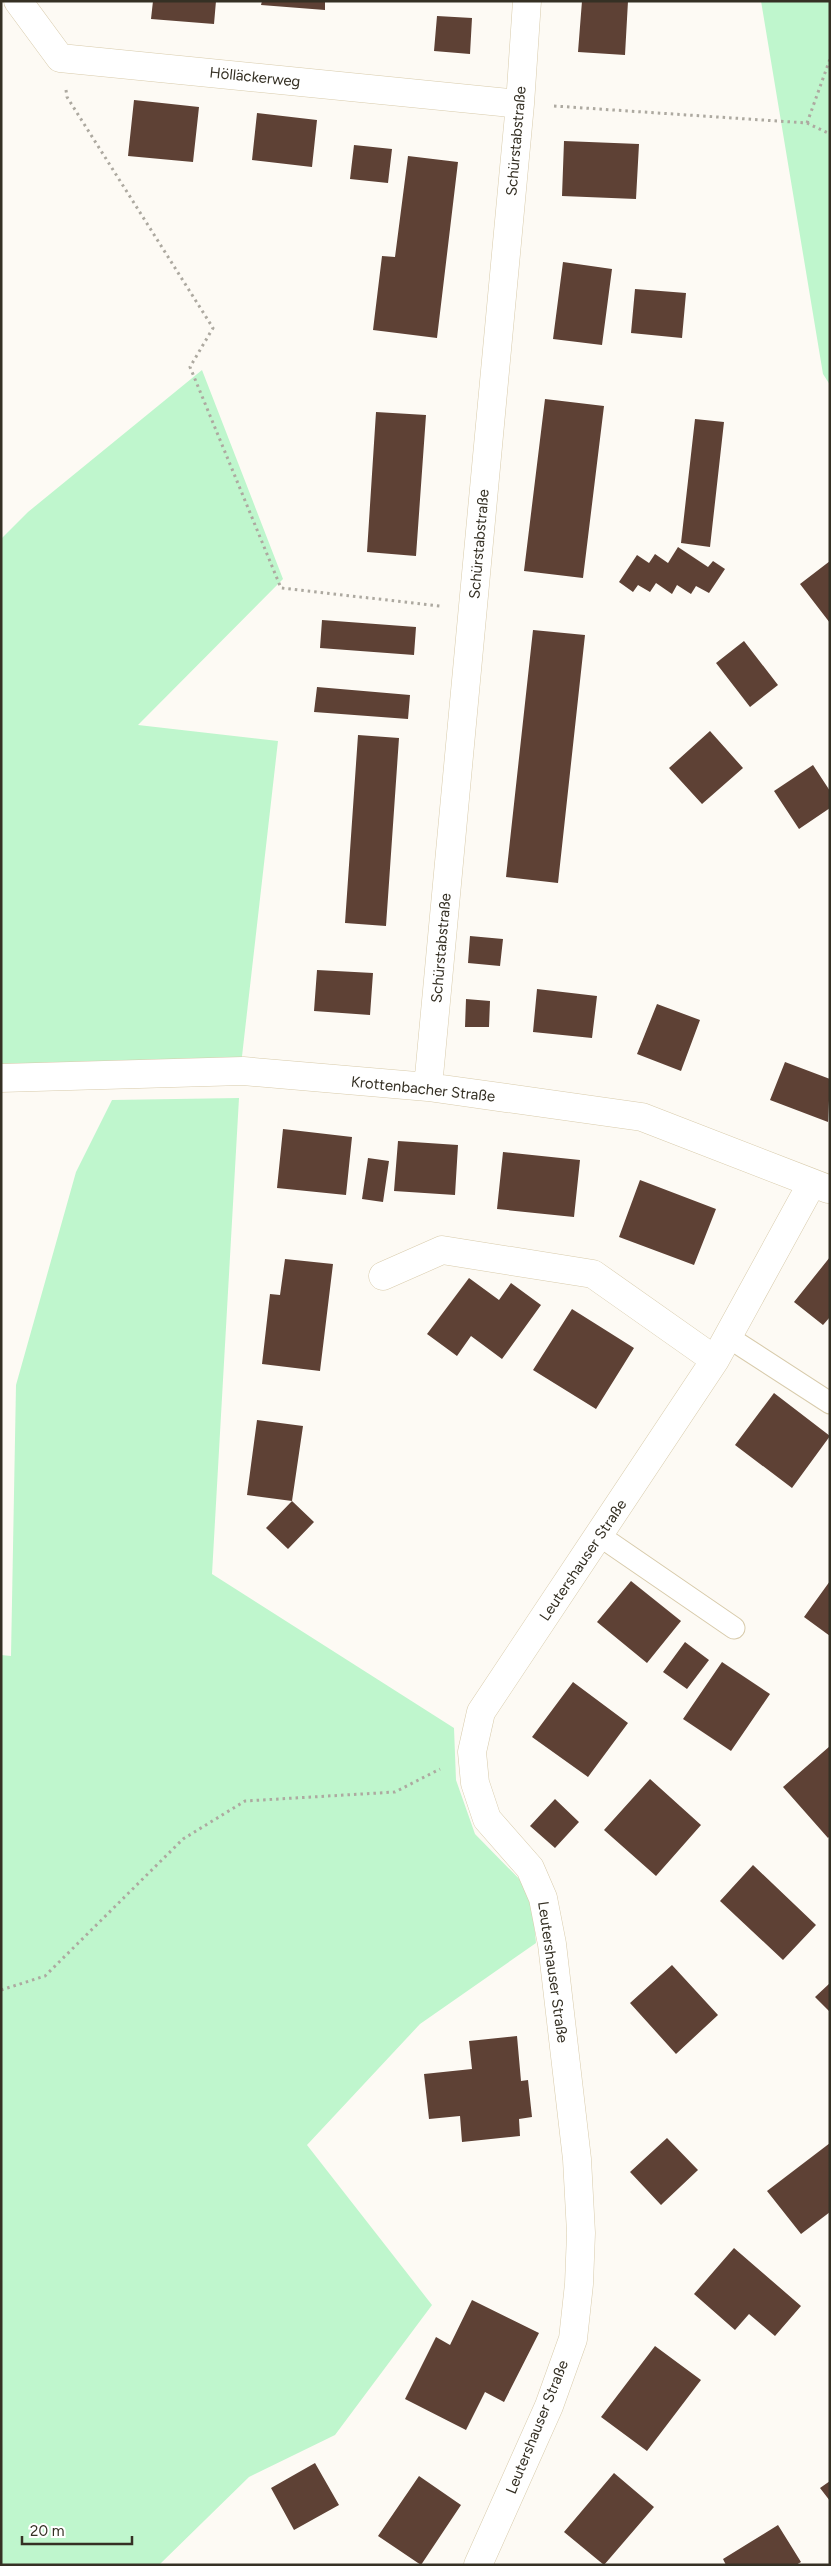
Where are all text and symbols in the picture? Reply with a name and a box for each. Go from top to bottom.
street label: Hölläckerweg [209,63,301,91]
street label: Schürstabstraße [502,85,530,197]
street label: Schürstabstraße [465,488,493,600]
street label: Schürstabstraße [427,892,455,1004]
street label: Krottenbacher Straße [350,1072,496,1106]
street label: Leutershauser Straße [536,1496,630,1624]
street label: Leutershauser Straße [534,1900,572,2044]
street label: Leutershauser Straße [502,2357,572,2497]
scale bar [22,2514,132,2546]
text: 20 m [30,2522,64,2540]

